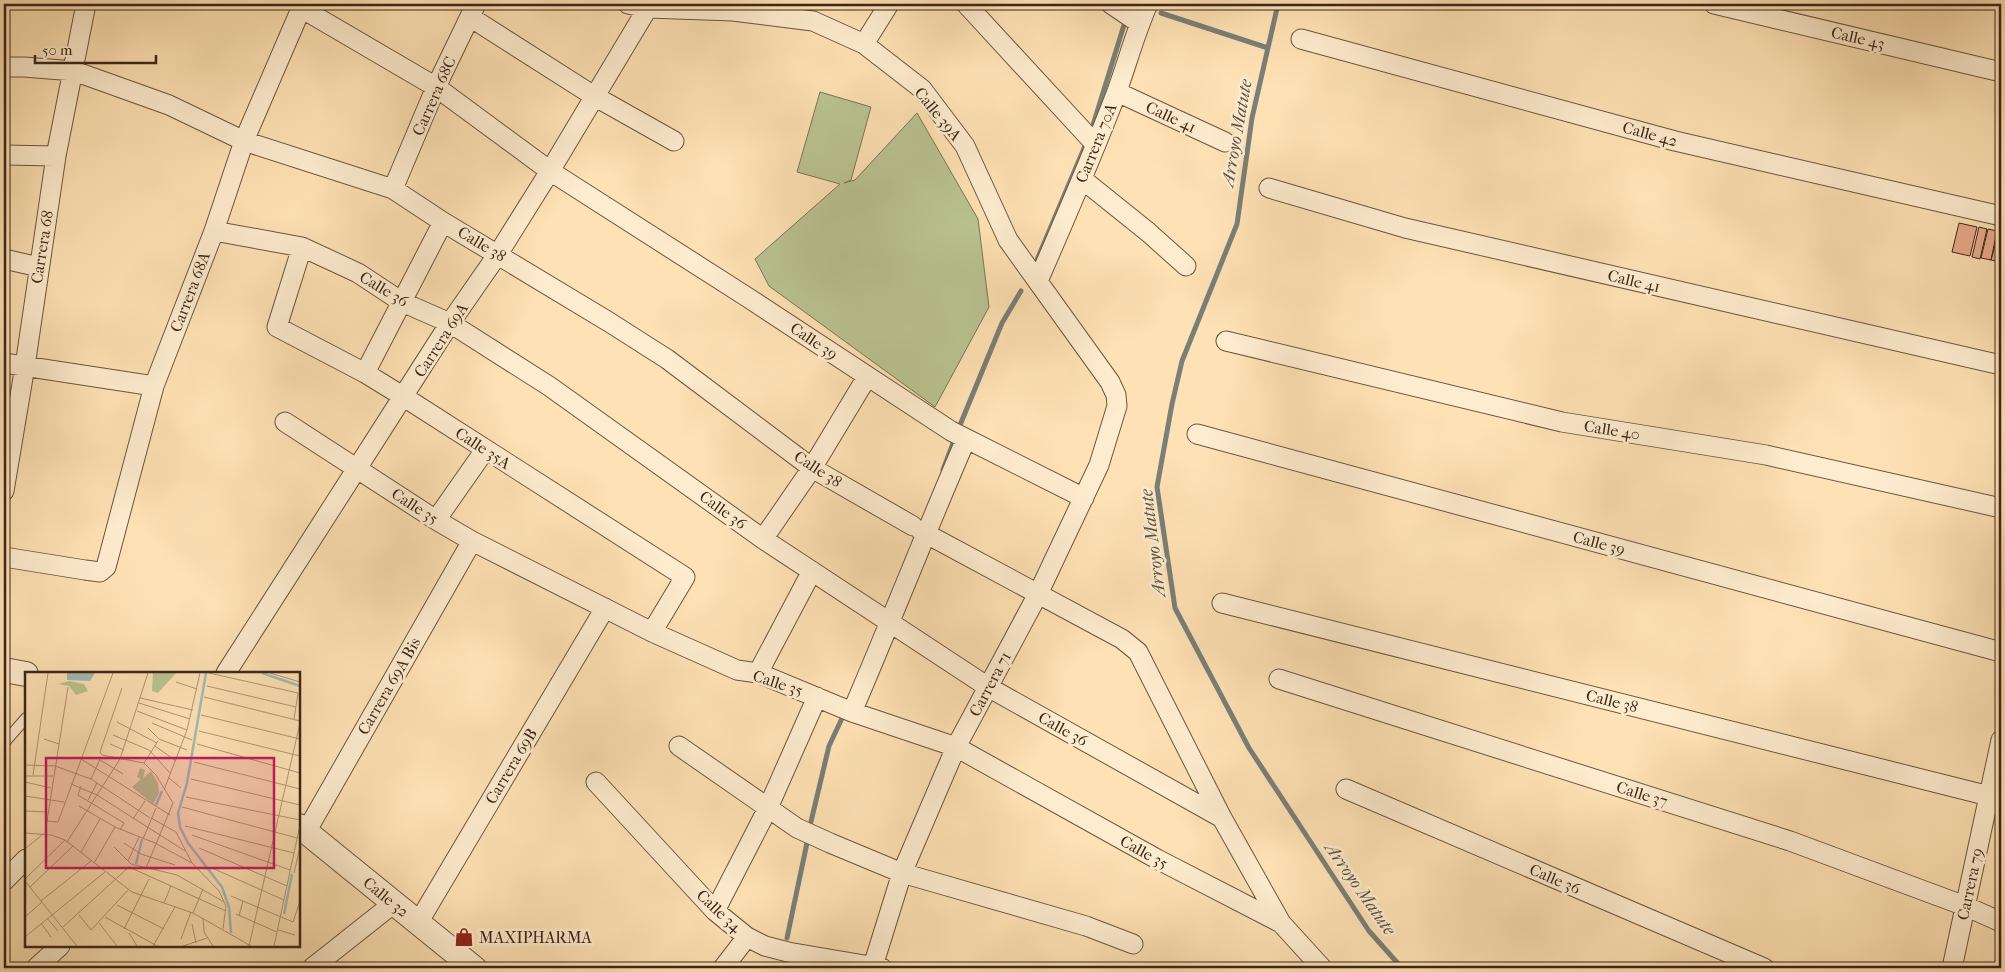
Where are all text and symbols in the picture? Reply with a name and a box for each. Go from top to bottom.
street label: Calle 43 [1829,23,1887,53]
scale bar [35,32,156,64]
text: 50 m [42,41,73,59]
street label: Carrera 68C [408,53,460,139]
water label: Arroyo Matute [1217,77,1257,190]
street label: Calle 39A [911,83,966,145]
street label: Calle 41 [1143,97,1199,137]
street label: Carrera 70A [1071,100,1121,186]
street label: Calle 42 [1621,118,1679,150]
street label: Carrera 68 [27,209,57,285]
street label: Calle 38 [454,222,510,266]
street label: Carrera 68A [166,249,214,335]
street label: Calle 41 [1606,266,1662,296]
street label: Calle 36 [356,267,412,311]
street label: Carrera 69A [410,299,472,381]
street label: Calle 39 [787,318,841,364]
street label: Calle 40 [1583,416,1641,444]
street label: Calle 35A [452,423,515,473]
street label: Calle 38 [791,447,845,491]
street label: Calle 35 [388,484,442,528]
street label: Calle 36 [696,487,750,534]
water label: Arroyo Matute [1136,487,1170,600]
street label: Calle 39 [1571,527,1627,559]
street label: Carrera 69A Bis [353,634,425,738]
street label: Carrera 71 [965,648,1015,720]
street label: Calle 35 [750,666,806,700]
inset map [25,672,300,947]
street label: Calle 38 [1584,685,1640,717]
street label: Calle 36 [1035,708,1091,750]
street label: Carrera 69B [481,725,541,807]
street label: Calle 37 [1614,777,1670,811]
street label: Calle 35 [1117,831,1171,873]
water label: Arroyo Matute [1319,837,1400,940]
street label: Carrera 79 [1953,846,1987,922]
street label: Calle 36 [1527,860,1584,898]
street label: Calle 32 [359,873,413,921]
street label: Calle 34 [693,886,746,937]
shop icon: MAXIPHARMA [453,926,475,948]
place label: MAXIPHARMA [479,928,593,947]

